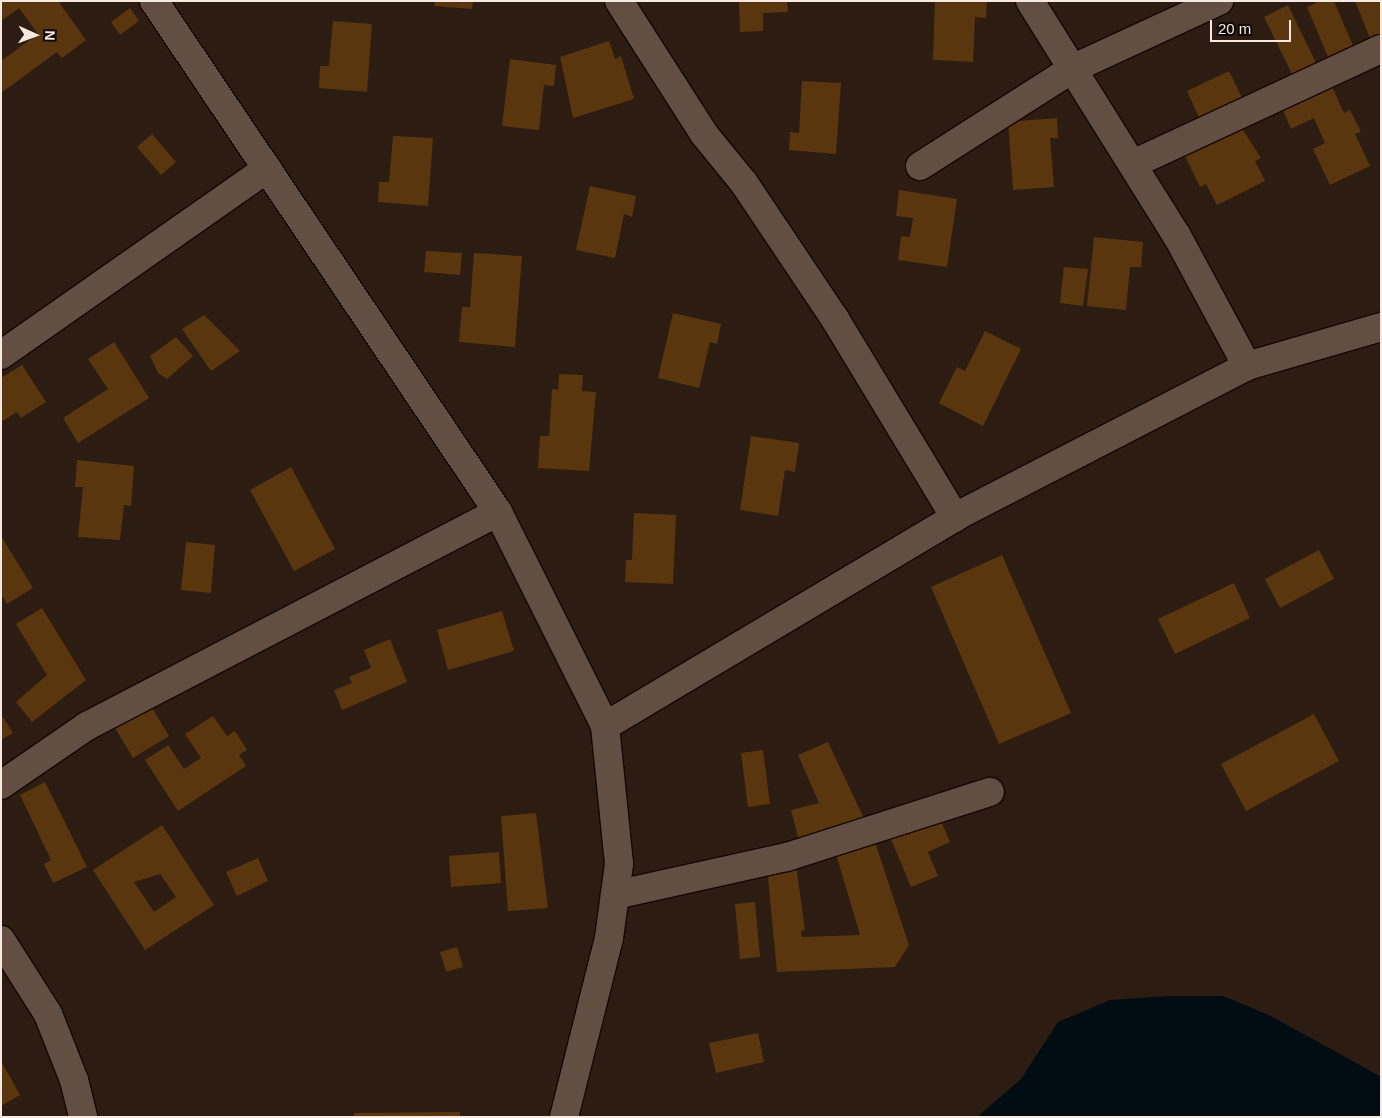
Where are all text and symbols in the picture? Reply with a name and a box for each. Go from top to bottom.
north arrow [10,10,60,60]
scale bar [1212,10,1293,42]
text: 20 m [1218,20,1251,37]
text: N [42,30,58,41]

